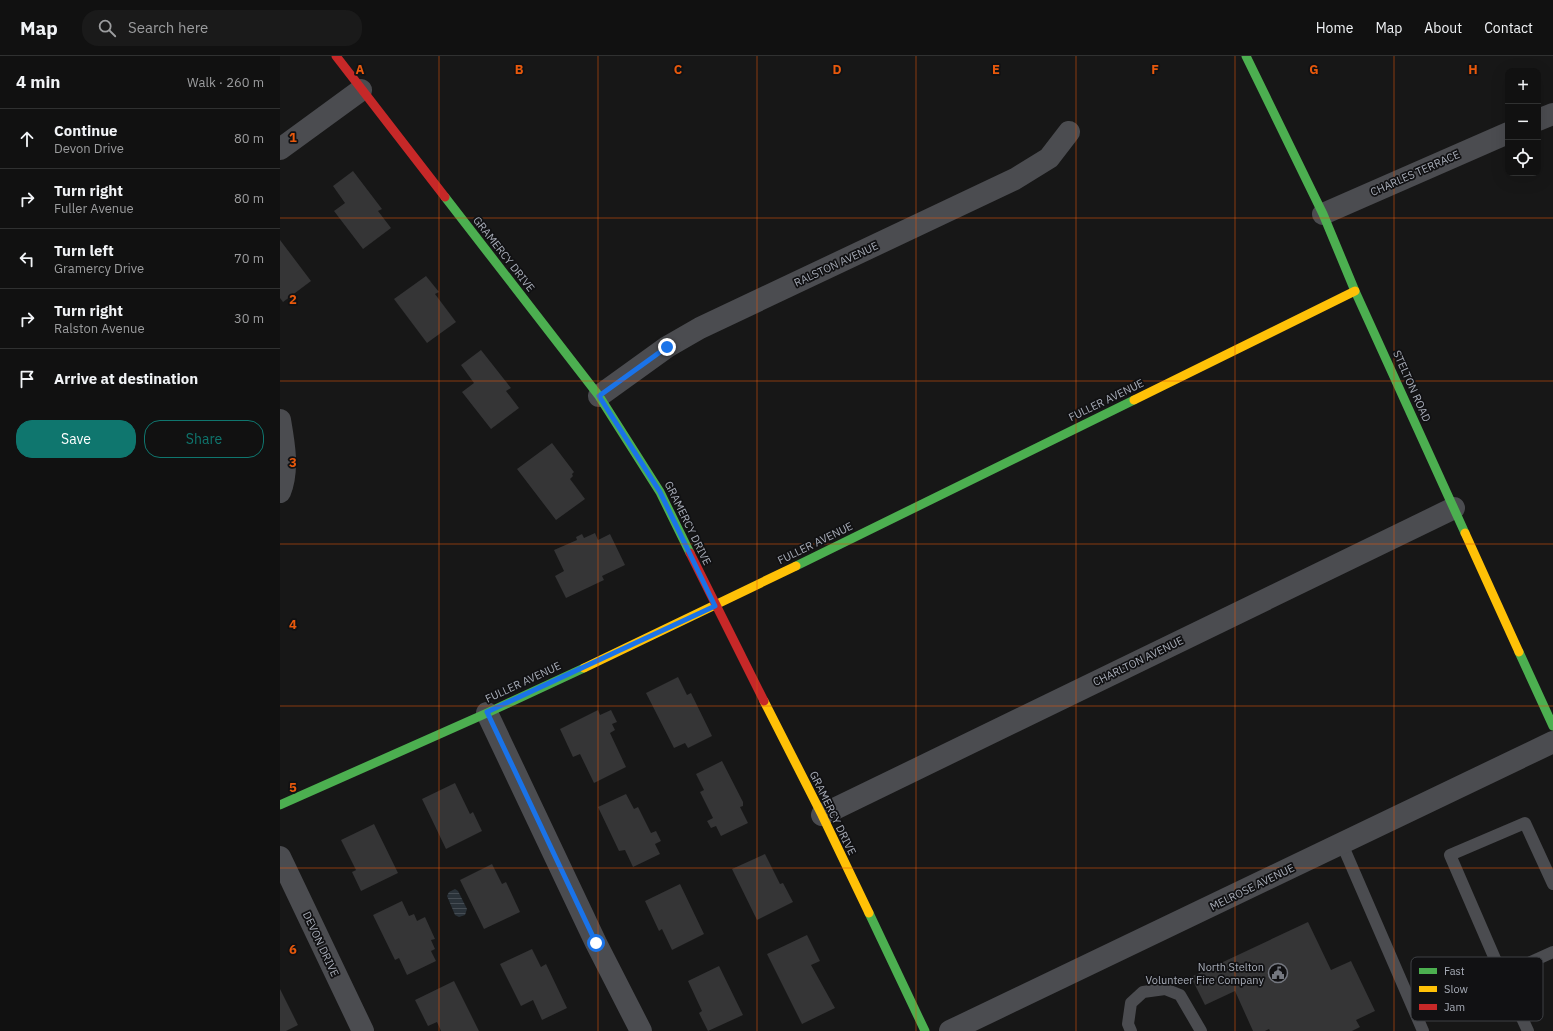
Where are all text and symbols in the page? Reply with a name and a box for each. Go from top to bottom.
search box [82,10,362,46]
text: Map [20,16,58,40]
icon: search [96,17,118,39]
text: Search here [128,18,208,37]
text: Home [1316,19,1353,37]
text: Map [1375,19,1402,37]
text: About [1424,19,1462,37]
text: Contact [1484,19,1533,37]
text: A [356,61,365,78]
text: B [515,61,524,78]
text: C [674,61,683,78]
text: D [832,61,842,78]
text: E [992,61,1000,78]
text: F [1151,61,1159,78]
text: G [1309,61,1319,78]
text: H [1468,61,1478,78]
map controls [1505,68,1541,176]
button: + [1505,68,1541,104]
text: 4 min [16,71,60,93]
text: Walk · 260 m [187,74,264,91]
button: − [1505,104,1541,140]
text: Continue [54,121,118,140]
icon: ahead [16,128,38,150]
text: 1 [289,129,297,146]
text: 80 m [234,130,264,147]
text: Devon Drive [54,140,124,157]
button: locate [1505,140,1541,176]
street label: CHARLES TERRACE [1368,147,1462,199]
text: Turn right [54,181,123,200]
icon: right [16,188,38,210]
text: 80 m [234,190,264,207]
text: Fuller Avenue [54,200,134,217]
street label: GRAMERCY DRIVE [470,214,538,294]
street label: RALSTON AVENUE [792,238,880,290]
text: Turn left [54,241,114,260]
icon: left [16,248,38,270]
text: 70 m [234,250,264,267]
text: Gramercy Drive [54,260,144,277]
text: 2 [289,291,297,308]
text: Turn right [54,301,123,320]
icon: right [16,308,38,330]
text: 30 m [234,310,264,327]
text: Ralston Avenue [54,320,145,337]
route end [658,338,676,356]
street label: STELTON ROAD [1390,348,1434,424]
icon: arrive [16,368,38,390]
text: Arrive at destination [54,369,198,388]
street label: FULLER AVENUE [1066,376,1146,424]
button: Save [16,420,136,458]
button: Share [144,420,264,458]
text: 3 [289,454,297,471]
street label: GRAMERCY DRIVE [662,479,714,567]
street label: FULLER AVENUE [775,519,855,567]
text: 4 [289,616,297,633]
street label: CHARLTON AVENUE [1090,633,1186,689]
street label: FULLER AVENUE [483,658,563,706]
street label: GRAMERCY DRIVE [807,769,859,857]
text: 5 [289,779,297,796]
street label: MELROSE AVENUE [1207,860,1297,914]
street label: DEVON DRIVE [300,909,342,979]
route start [587,934,605,952]
text: 6 [289,941,297,958]
legend [1411,957,1543,1021]
place label: North Stelton Volunteer Fire Company [1145,960,1265,987]
public building icon: North Stelton Volunteer Fire Company [1267,962,1289,984]
text: Fast [1444,964,1465,978]
text: Slow [1444,982,1468,996]
text: Jam [1444,1000,1465,1014]

